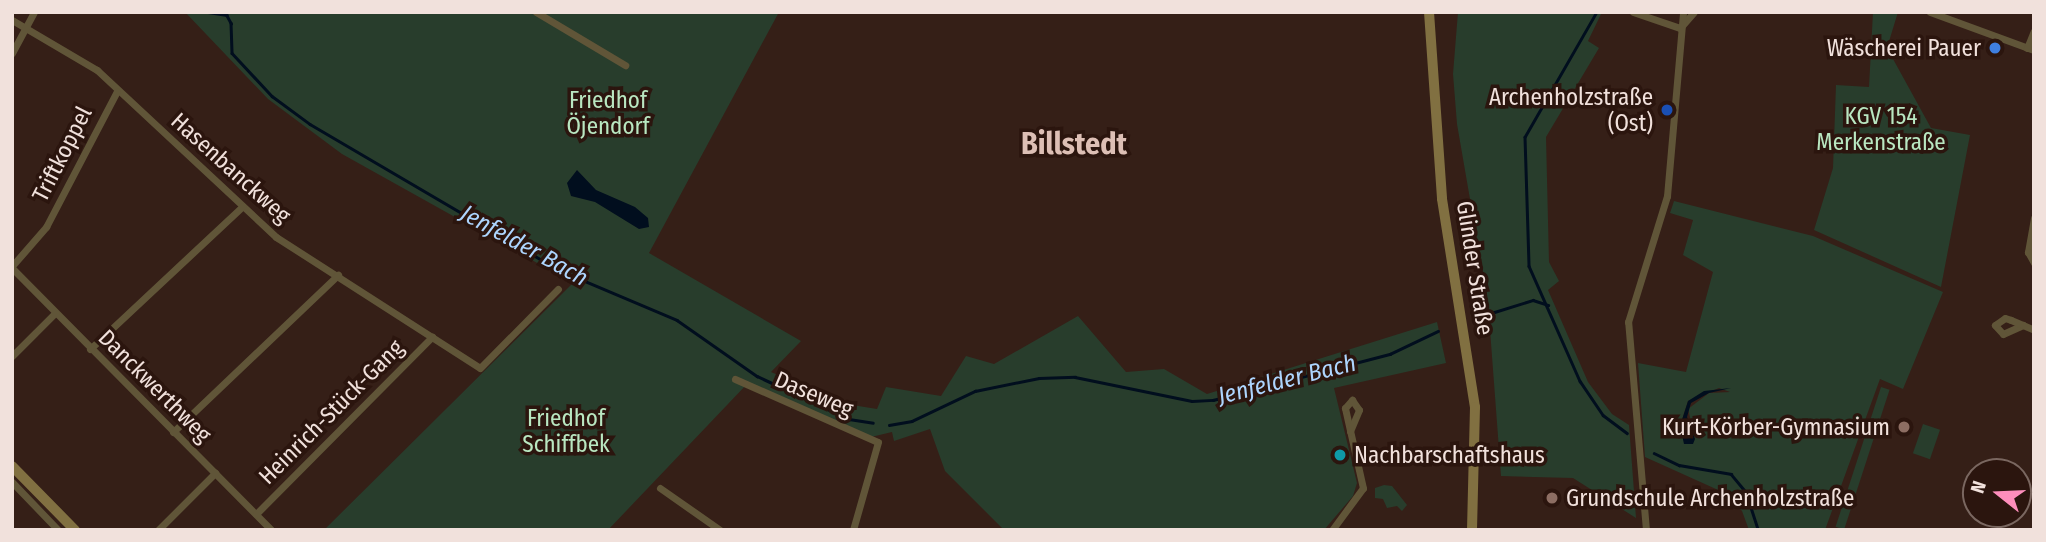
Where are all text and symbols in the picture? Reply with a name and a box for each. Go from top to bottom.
place label: Wäscherei Pauer [1827,34,1981,62]
marker: Wäscherei Pauer [1987,40,2003,56]
place label: Archenholzstraße (Ost) [1489,83,1653,137]
park label: Friedhof Öjendorf [566,86,650,140]
street label: Triftkoppel [26,102,98,206]
marker: Archenholzstraße (Ost) [1659,102,1675,118]
park label: KGV 154 Merkenstraße [1816,102,1946,156]
street label: Hasenbanckweg [165,107,297,229]
district label: Billstedt [1021,126,1127,162]
water label: Jenfelder Bach [455,199,593,293]
street label: Glinder Straße [1451,199,1499,337]
street label: Danckwerthweg [93,324,217,448]
street label: Heinrich-Stück-Gang [253,334,409,490]
water label: Jenfelder Bach [1215,349,1359,411]
street label: Daseweg [771,365,857,423]
park label: Friedhof Schiffbek [522,404,610,458]
place label: Kurt-Körber-Gymnasium [1662,413,1890,441]
marker: Kurt-Körber-Gymnasium [1896,419,1912,435]
place label: Nachbarschaftshaus [1354,441,1545,469]
marker: Nachbarschaftshaus [1332,447,1348,463]
north arrow [1962,458,2032,528]
text: N [1966,478,1991,496]
place label: Grundschule Archenholzstraße [1566,484,1854,512]
marker: Grundschule Archenholzstraße [1544,490,1560,506]

